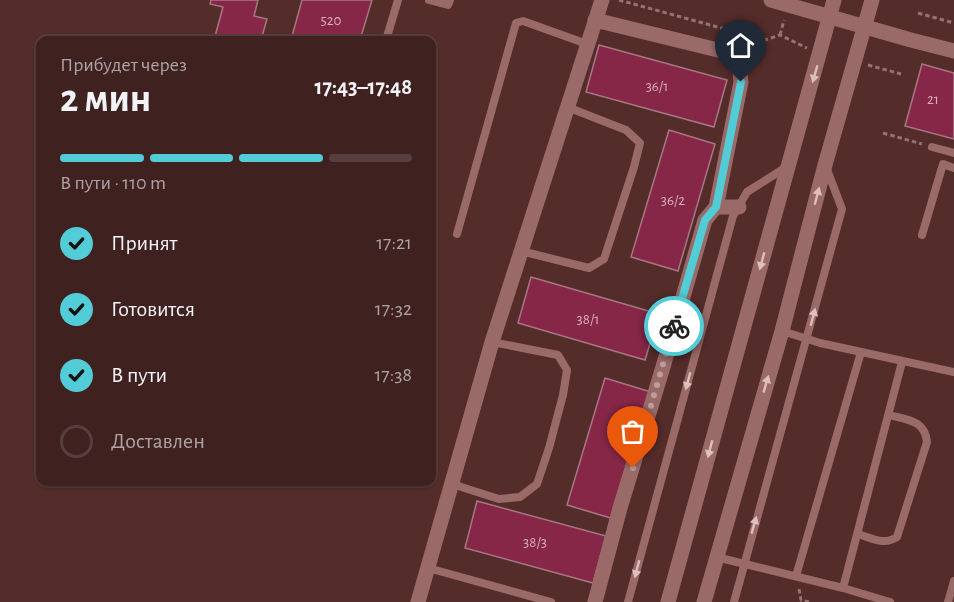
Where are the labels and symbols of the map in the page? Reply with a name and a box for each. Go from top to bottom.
house number: 520 [320,13,342,28]
pin [715,20,766,82]
one-way arrow [809,64,819,83]
house number: 36/1 [646,79,668,94]
house number: 21 [927,92,939,107]
one-way arrow [813,187,823,205]
house number: 36/2 [661,193,685,208]
one-way arrow [757,252,767,271]
courier [644,296,704,356]
one-way arrow [808,308,818,326]
house number: 38/1 [577,312,599,327]
one-way arrow [683,371,693,390]
one-way arrow [762,375,771,393]
pin [607,406,658,468]
one-way arrow [705,440,714,458]
one-way arrow [750,516,759,534]
house number: 38/3 [523,535,547,550]
one-way arrow [632,560,641,578]

